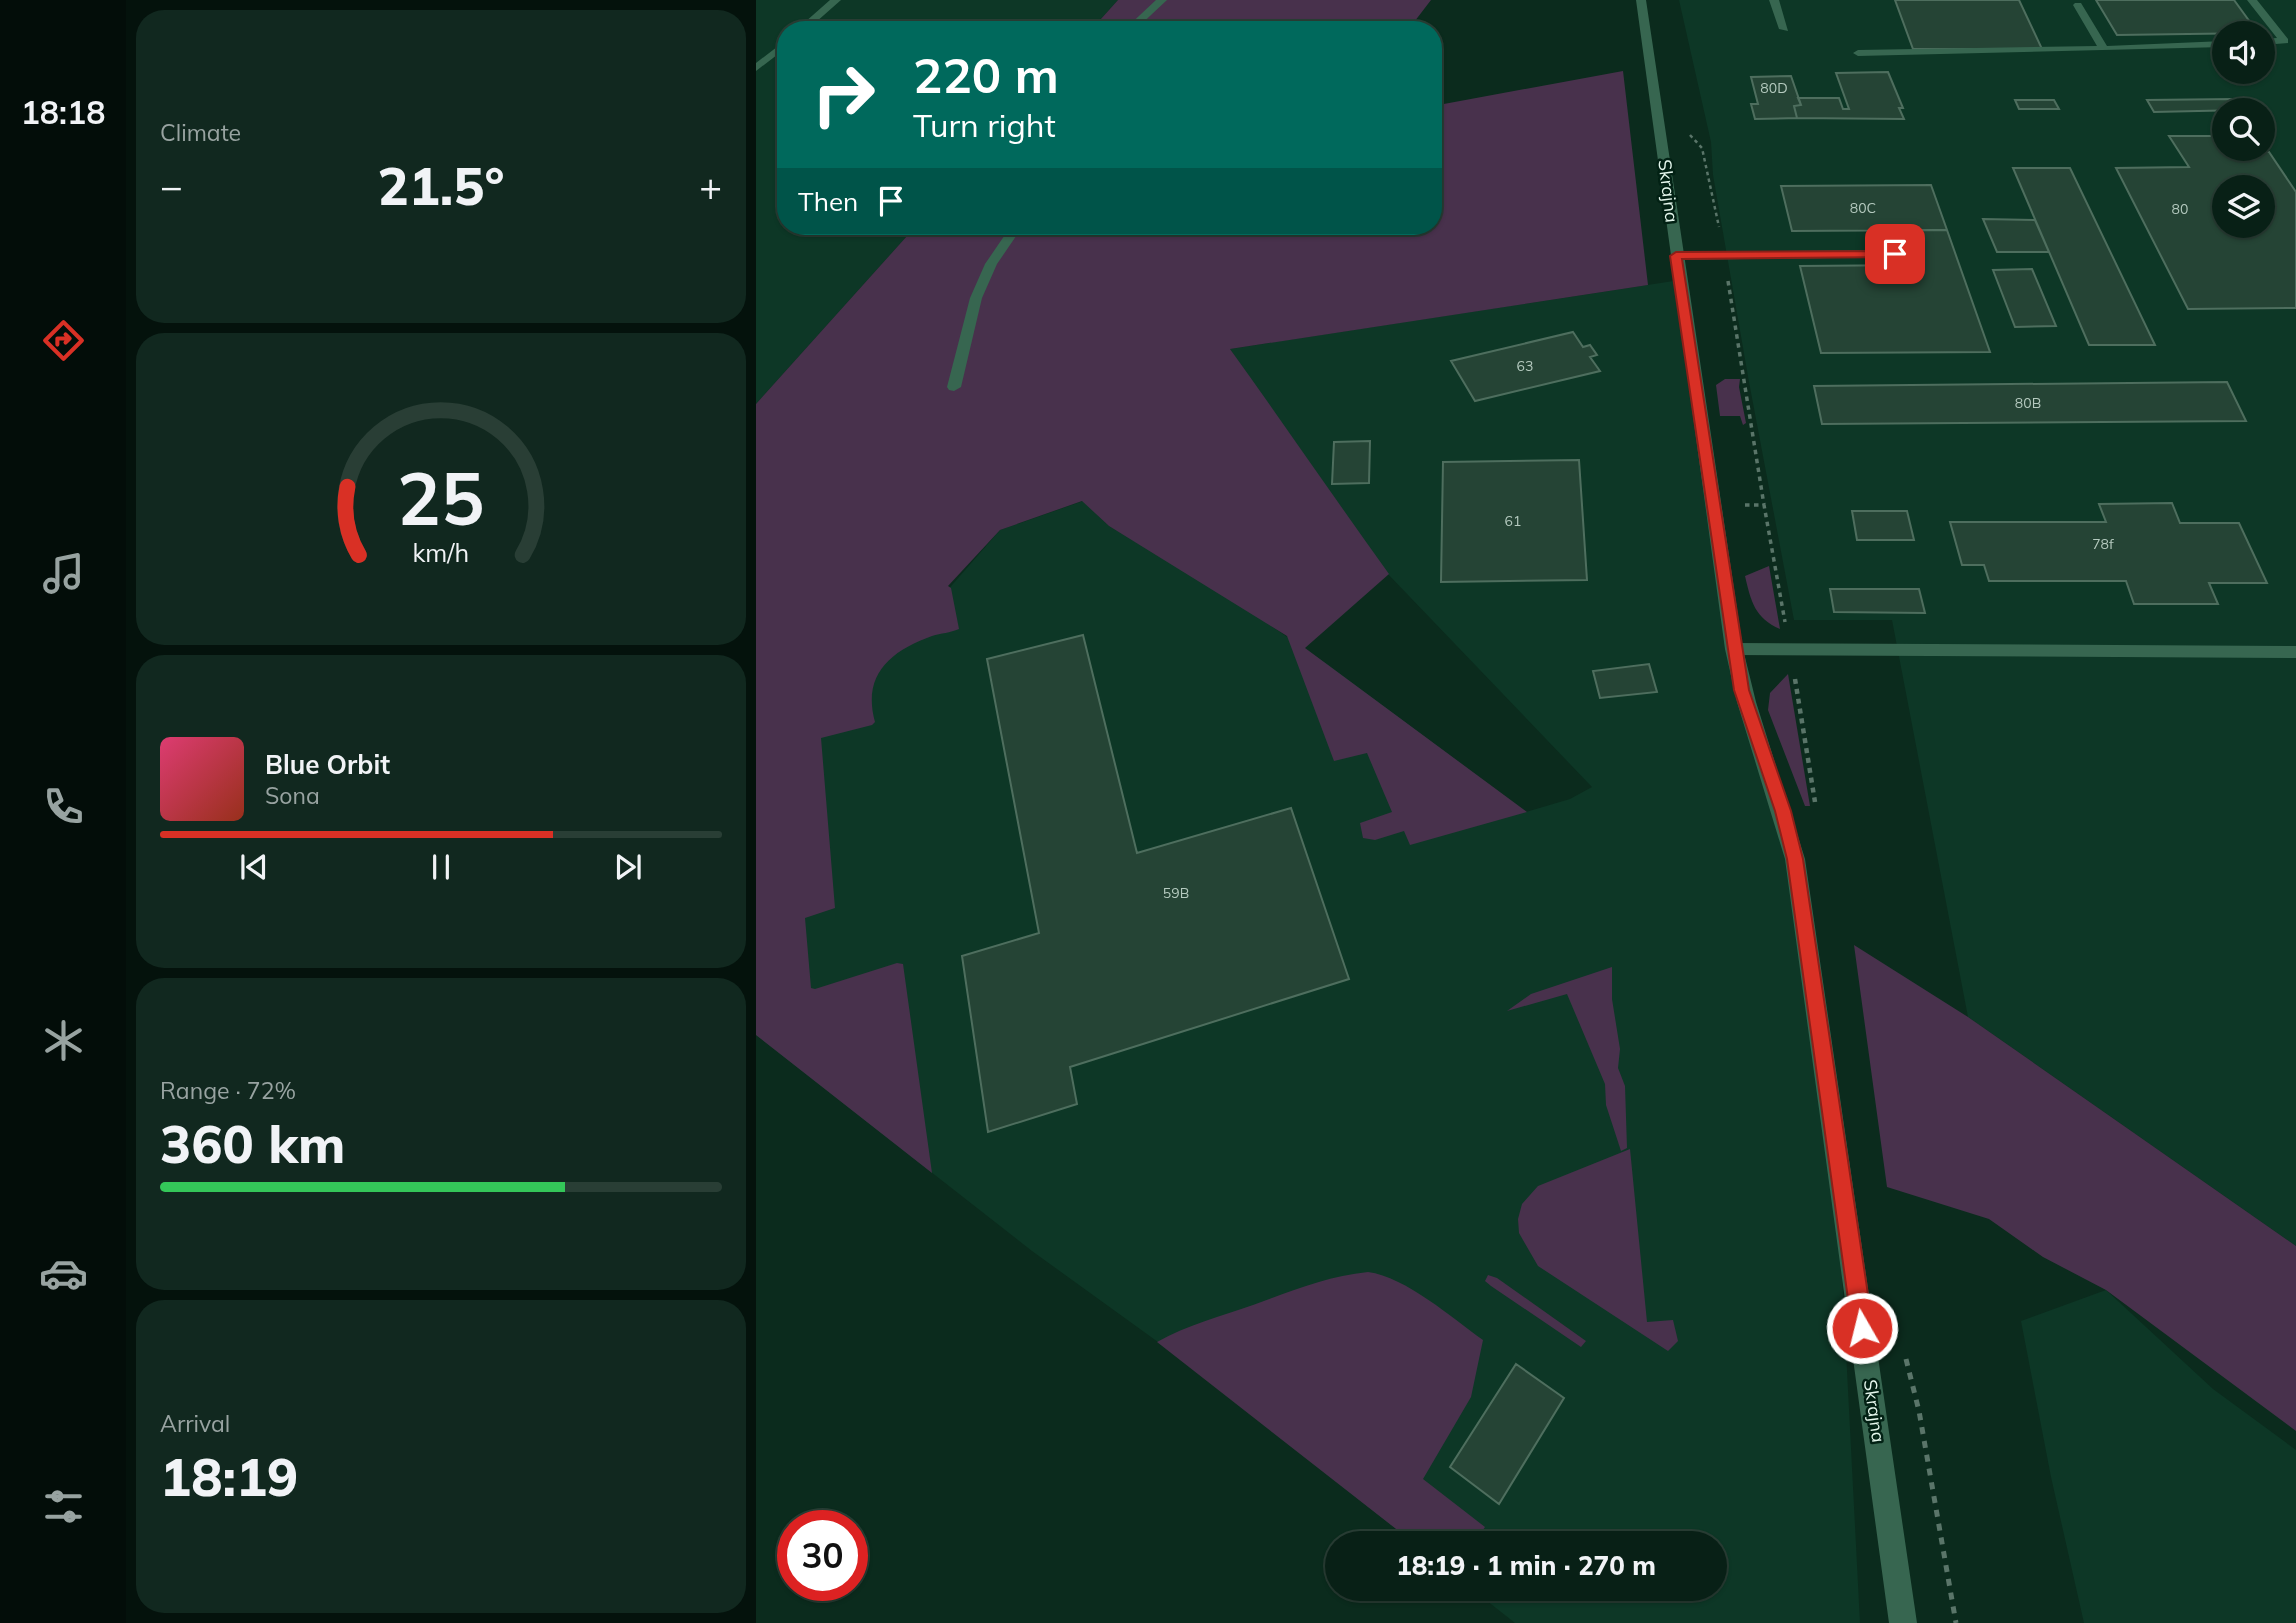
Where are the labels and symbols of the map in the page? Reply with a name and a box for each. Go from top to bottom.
house number: 80D [1760,79,1788,97]
street label: Skrajna [1653,158,1684,224]
house number: 80C [1850,199,1876,217]
house number: 80 [2172,200,2188,218]
pin [1865,224,1925,284]
house number: 63 [1517,357,1533,375]
house number: 80B [2015,394,2041,412]
house number: 61 [1505,512,1521,530]
house number: 78f [2092,535,2114,553]
house number: 59B [1163,884,1189,902]
position arrow [1825,1291,1899,1365]
street label: Skrajna [1859,1378,1890,1444]
speed limit sign: 30 [777,1510,868,1601]

